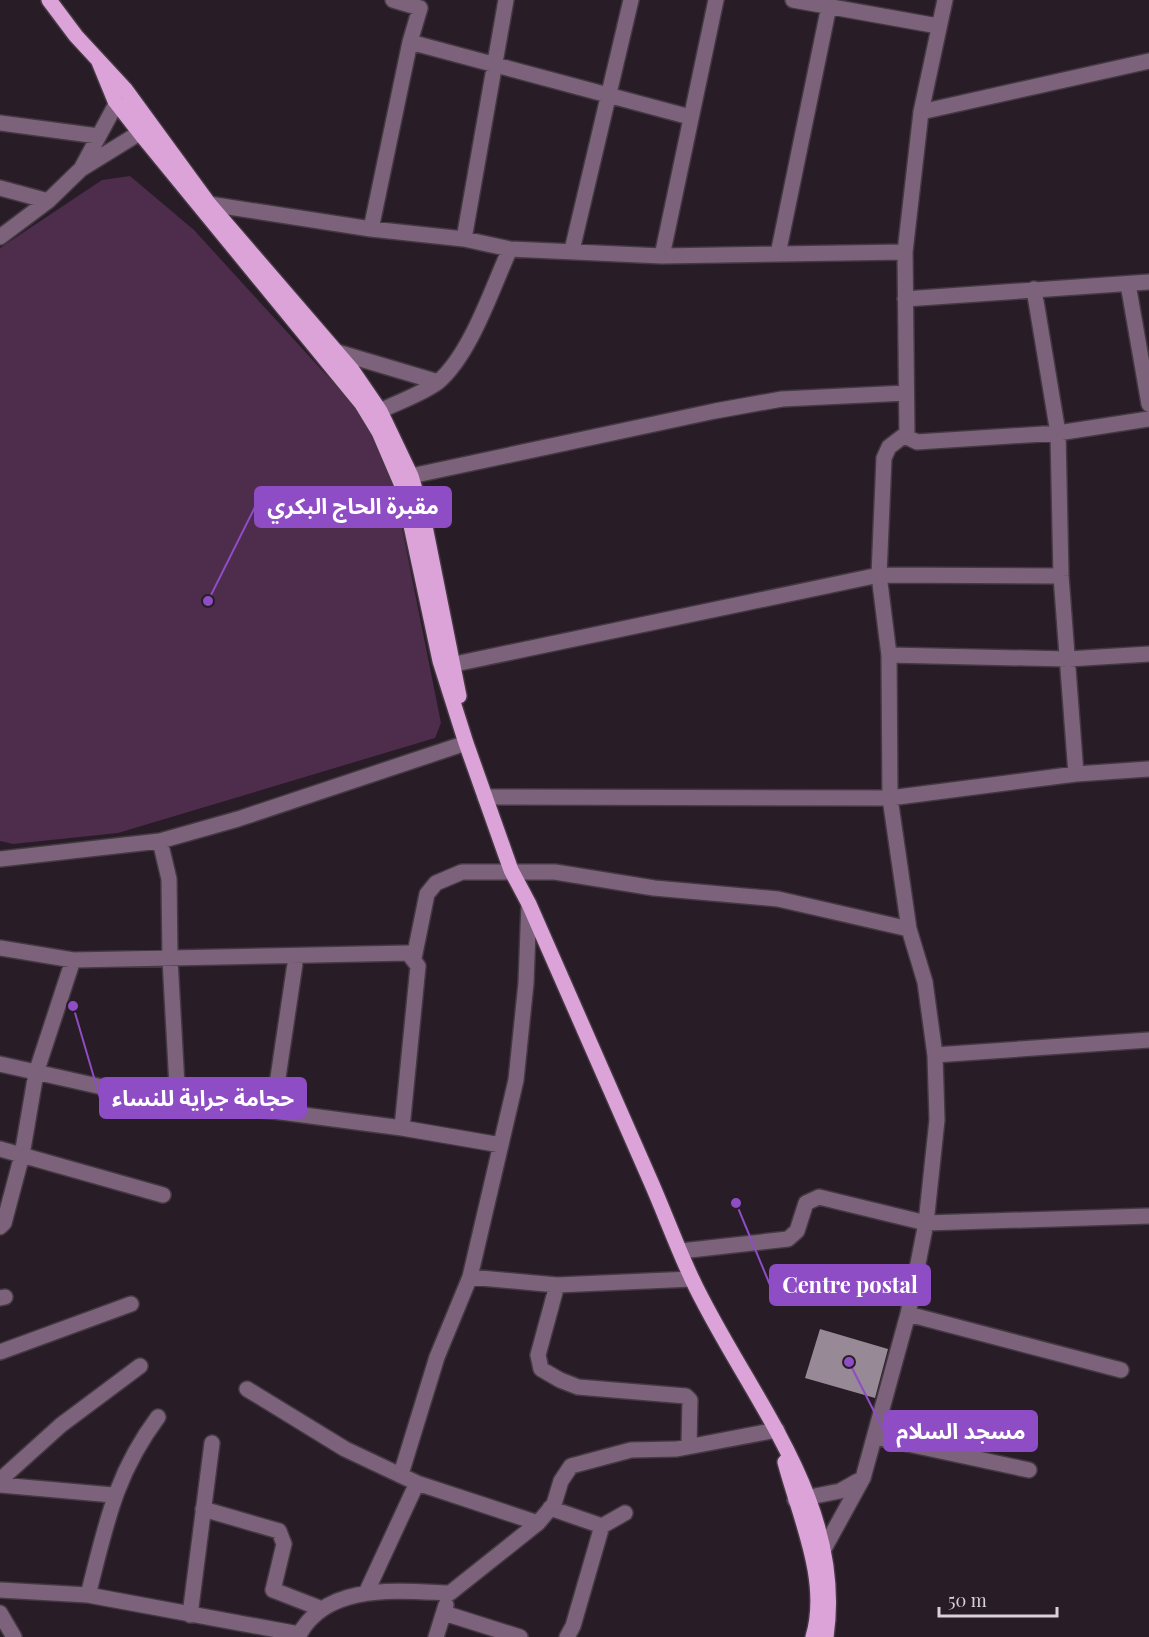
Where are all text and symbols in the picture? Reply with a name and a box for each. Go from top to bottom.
callout: مقبرة الحاج البكري [255,487,451,527]
text: مقبرة الحاج البكري [267,490,439,524]
callout: حجامة جراية للنساء [100,1078,306,1118]
text: حجامة جراية للنساء [112,1082,294,1112]
callout: Centre postal [770,1265,930,1305]
text: Centre postal [782,1269,918,1299]
callout: مسجد السلام [884,1411,1037,1451]
text: مسجد السلام [896,1415,1026,1448]
scale bar [939,1580,1058,1618]
text: 50 m [948,1588,987,1612]

